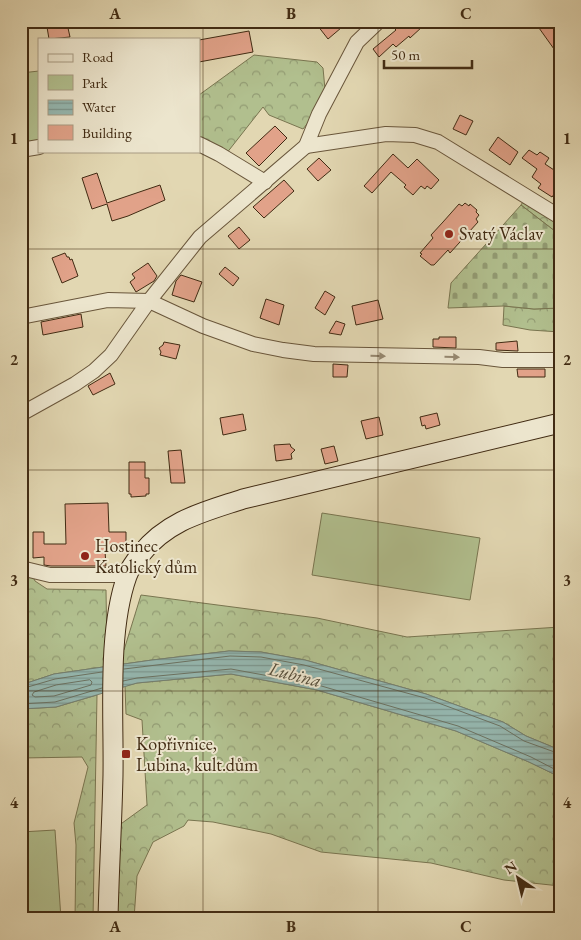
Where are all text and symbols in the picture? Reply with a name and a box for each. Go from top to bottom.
text: A [108,3,121,24]
text: B [286,3,296,24]
text: C [460,3,472,24]
legend [38,38,200,152]
scale bar [384,38,471,70]
text: 50 m [391,45,420,64]
text: Road [82,47,114,66]
text: Park [82,73,109,92]
text: Water [82,97,116,116]
text: Building [82,123,132,142]
text: 1 [10,128,18,149]
text: 1 [563,128,571,149]
place label: Svatý Václav [459,222,543,245]
marker: Svatý Václav [443,228,455,240]
text: 2 [10,349,19,370]
text: 2 [563,349,572,370]
one-way arrow [371,352,387,360]
one-way arrow [444,353,460,361]
place label: Hostinec Katolický dům [95,534,197,578]
marker: Hostinec Katolický dům [79,550,91,562]
text: 3 [10,570,18,591]
text: 3 [563,570,571,591]
water label: Lubina [265,656,324,693]
place label: Kopřivnice, Lubina, kult.dům [136,732,258,776]
marker: Kopřivnice, Lubina, kult.dům [120,748,132,760]
text: 4 [10,792,19,813]
text: 4 [563,792,572,813]
north arrow [494,852,544,902]
text: N [501,856,521,878]
text: A [108,916,121,937]
text: B [286,916,296,937]
text: C [460,916,472,937]

